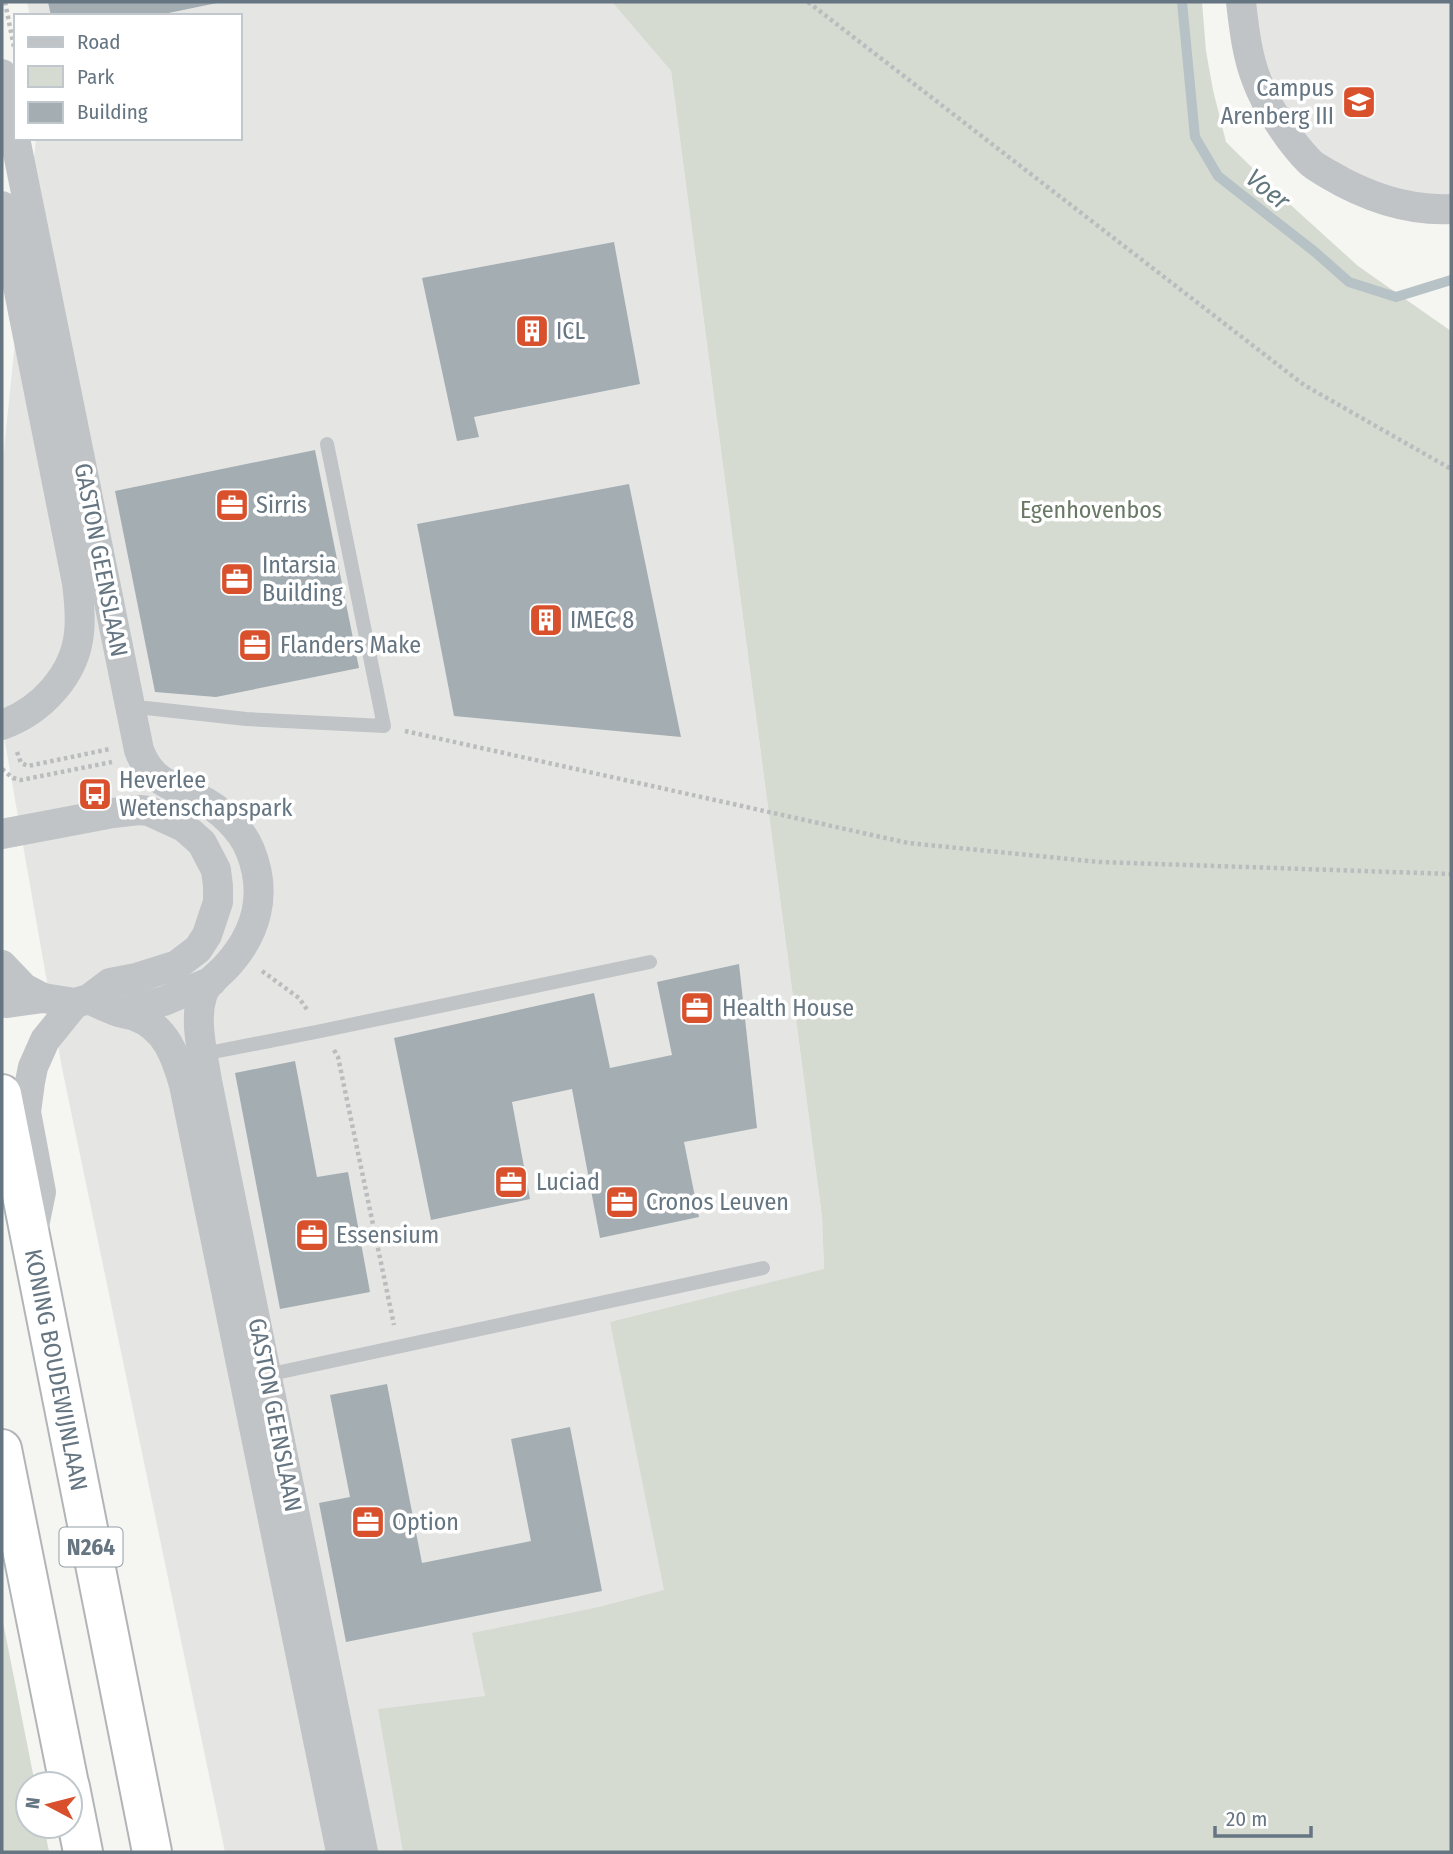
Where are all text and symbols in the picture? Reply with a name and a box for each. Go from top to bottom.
legend [14,14,242,140]
text: Road [77,29,121,55]
text: Park [77,64,115,90]
place label: Campus Arenberg III [1221,74,1334,130]
school or university icon: Campus Arenberg III [1340,83,1378,121]
text: Building [77,99,148,125]
water label: Voer [1240,162,1297,217]
building icon: ICL [513,312,551,350]
place label: ICL [556,317,585,345]
street label: GASTON GEENSLAAN [69,461,133,659]
office icon: Sirris [213,486,251,524]
place label: Sirris [256,491,307,519]
park label: Egenhovenbos [1020,496,1162,524]
place label: Intarsia Building [262,551,344,607]
office icon: Intarsia Building [218,560,256,598]
building icon: IMEC 8 [527,601,565,639]
place label: IMEC 8 [570,606,634,634]
office icon: Flanders Make [236,626,274,664]
place label: Flanders Make [280,631,421,659]
place label: Heverlee Wetenschapspark [119,766,293,822]
bus stop icon: Heverlee Wetenschapspark [76,775,114,813]
office icon: Health House [678,989,716,1027]
place label: Health House [722,994,854,1022]
office icon: Luciad [492,1163,530,1201]
place label: Luciad [536,1168,600,1196]
office icon: Cronos Leuven [603,1183,641,1221]
place label: Cronos Leuven [646,1188,789,1216]
office icon: Essensium [293,1216,331,1254]
place label: Essensium [336,1221,439,1249]
street label: KONING BOUDEWIJNLAAN [19,1247,93,1493]
street label: GASTON GEENSLAAN [243,1316,307,1514]
office icon: Option [349,1503,387,1541]
place label: Option [392,1508,459,1536]
road number: N264 [60,1528,122,1566]
north arrow [14,1770,84,1840]
scale bar [1215,1794,1311,1838]
text: N [21,1796,45,1810]
text: 20 m [1226,1806,1267,1832]

